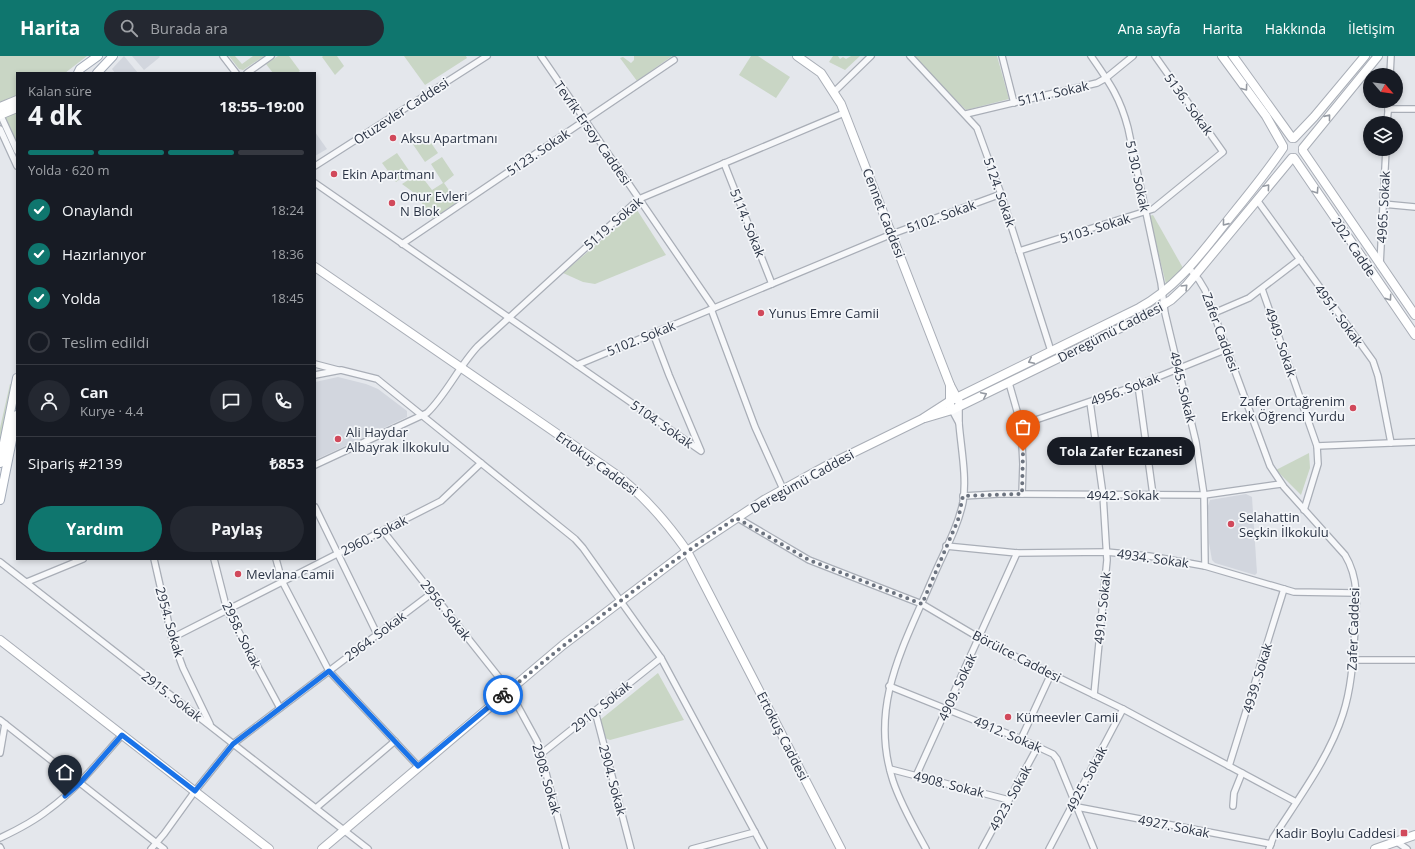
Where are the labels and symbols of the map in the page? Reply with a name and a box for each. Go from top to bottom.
north arrow [1363,68,1403,108]
street label: 5136. Sokak [1160,69,1218,139]
street label: Otuzevler Caddesi [350,74,452,148]
street label: 5111. Sokak [1016,76,1090,110]
street label: Tevfik Ersoy Caddesi [550,77,636,189]
one-way arrow [1240,83,1247,90]
one-way arrow [1323,115,1330,122]
street label: 5123. Sokak [503,124,573,180]
place label: Aksu Apartmanı [401,129,497,147]
marker: Aksu Apartmanı [388,133,398,143]
street label: 5130. Sokak [1122,139,1154,213]
street label: 5124. Sokak [980,155,1020,229]
place label: Ekin Apartmanı [342,165,435,183]
street label: Cennet Caddesi [859,166,909,260]
marker: Ekin Apartmanı [329,169,339,179]
street label: 4965. Sokak [1372,170,1394,244]
one-way arrow [1263,185,1270,192]
street label: 5114. Sokak [726,186,770,260]
one-way arrow [1311,186,1318,193]
place label: Onur Evleri N Blok [400,187,468,220]
street label: 5119. Sokak [580,192,646,254]
street label: 5102. Sokak [904,195,978,237]
marker: Onur Evleri N Blok [387,198,397,208]
street label: 5103. Sokak [1058,209,1132,247]
street label: 202. Cadde [1328,214,1380,280]
one-way arrow [1223,219,1230,226]
street label: 4951. Sokak [1310,280,1368,350]
one-way arrow [1180,284,1188,292]
street label: Zafer Caddesi [1198,290,1244,374]
one-way arrow [1384,294,1392,301]
street label: Deregümü Caddesi [1054,298,1166,366]
place label: Yunus Emre Camii [769,304,879,322]
street label: 4949. Sokak [1261,305,1301,379]
marker: Yunus Emre Camii [756,308,766,318]
street label: 5102. Sokak [604,316,678,360]
street label: 4945. Sokak [1166,350,1201,424]
one-way arrow [1028,356,1035,364]
street label: 4956. Sokak [1088,368,1162,410]
one-way arrow [980,392,988,400]
place label: Zafer Ortağrenim Erkek Öğrenci Yurdu [1221,392,1345,425]
street label: 5104. Sokak [627,396,697,452]
marker: Zafer Ortağrenim Erkek Öğrenci Yurdu [1348,403,1358,413]
pin [1006,410,1040,451]
place label: Ali Haydar Albayrak İlkokulu [346,423,450,456]
street label: Ertokuş Caddesi [552,427,642,499]
marker: Ali Haydar Albayrak İlkokulu [333,434,343,444]
callout: Tola Zafer Eczanesi [1047,437,1195,465]
street label: Deregümü Caddesi [747,445,857,517]
street label: 4942. Sokak [1087,486,1159,504]
place label: Selahattin Seçkin İlkokulu [1239,508,1329,541]
street label: 2960. Sokak [338,510,410,559]
marker: Selahattin Seçkin İlkokulu [1226,519,1236,529]
street label: 4934. Sokak [1116,544,1190,572]
place label: Mevlana Camii [246,565,335,583]
marker: Mevlana Camii [233,569,243,579]
street label: 4919. Sokak [1089,571,1115,645]
street label: 2956. Sokak [417,576,475,644]
street label: 2954. Sokak [151,585,189,659]
street label: Zafer Caddesi [1343,587,1363,671]
street label: 2958. Sokak [218,599,266,672]
street label: 2964. Sokak [341,607,409,665]
street label: Börülce Caddesi [969,626,1065,686]
street label: 4939. Sokak [1238,641,1276,715]
street label: 4909. Sokak [934,650,981,724]
street label: 2915. Sokak [138,667,206,725]
courier [483,675,523,715]
street label: 2910. Sokak [567,676,635,736]
street label: Ertokuş Caddesi [753,688,813,784]
place label: Kümeevler Camii [1016,708,1118,726]
street label: 4912. Sokak [971,712,1045,756]
marker: Kümeevler Camii [1003,712,1013,722]
street label: 2908. Sokak [528,742,566,816]
street label: 2904. Sokak [595,743,631,817]
street label: 4925. Sokak [1061,743,1111,815]
pin [48,755,82,796]
street label: 4923. Sokak [985,762,1035,834]
street label: 4908. Sokak [912,767,986,802]
street label: 4927. Sokak [1137,810,1211,842]
place label: Kadir Boylu Caddesi [1275,824,1396,842]
marker: Kadir Boylu Caddesi [1399,828,1409,838]

